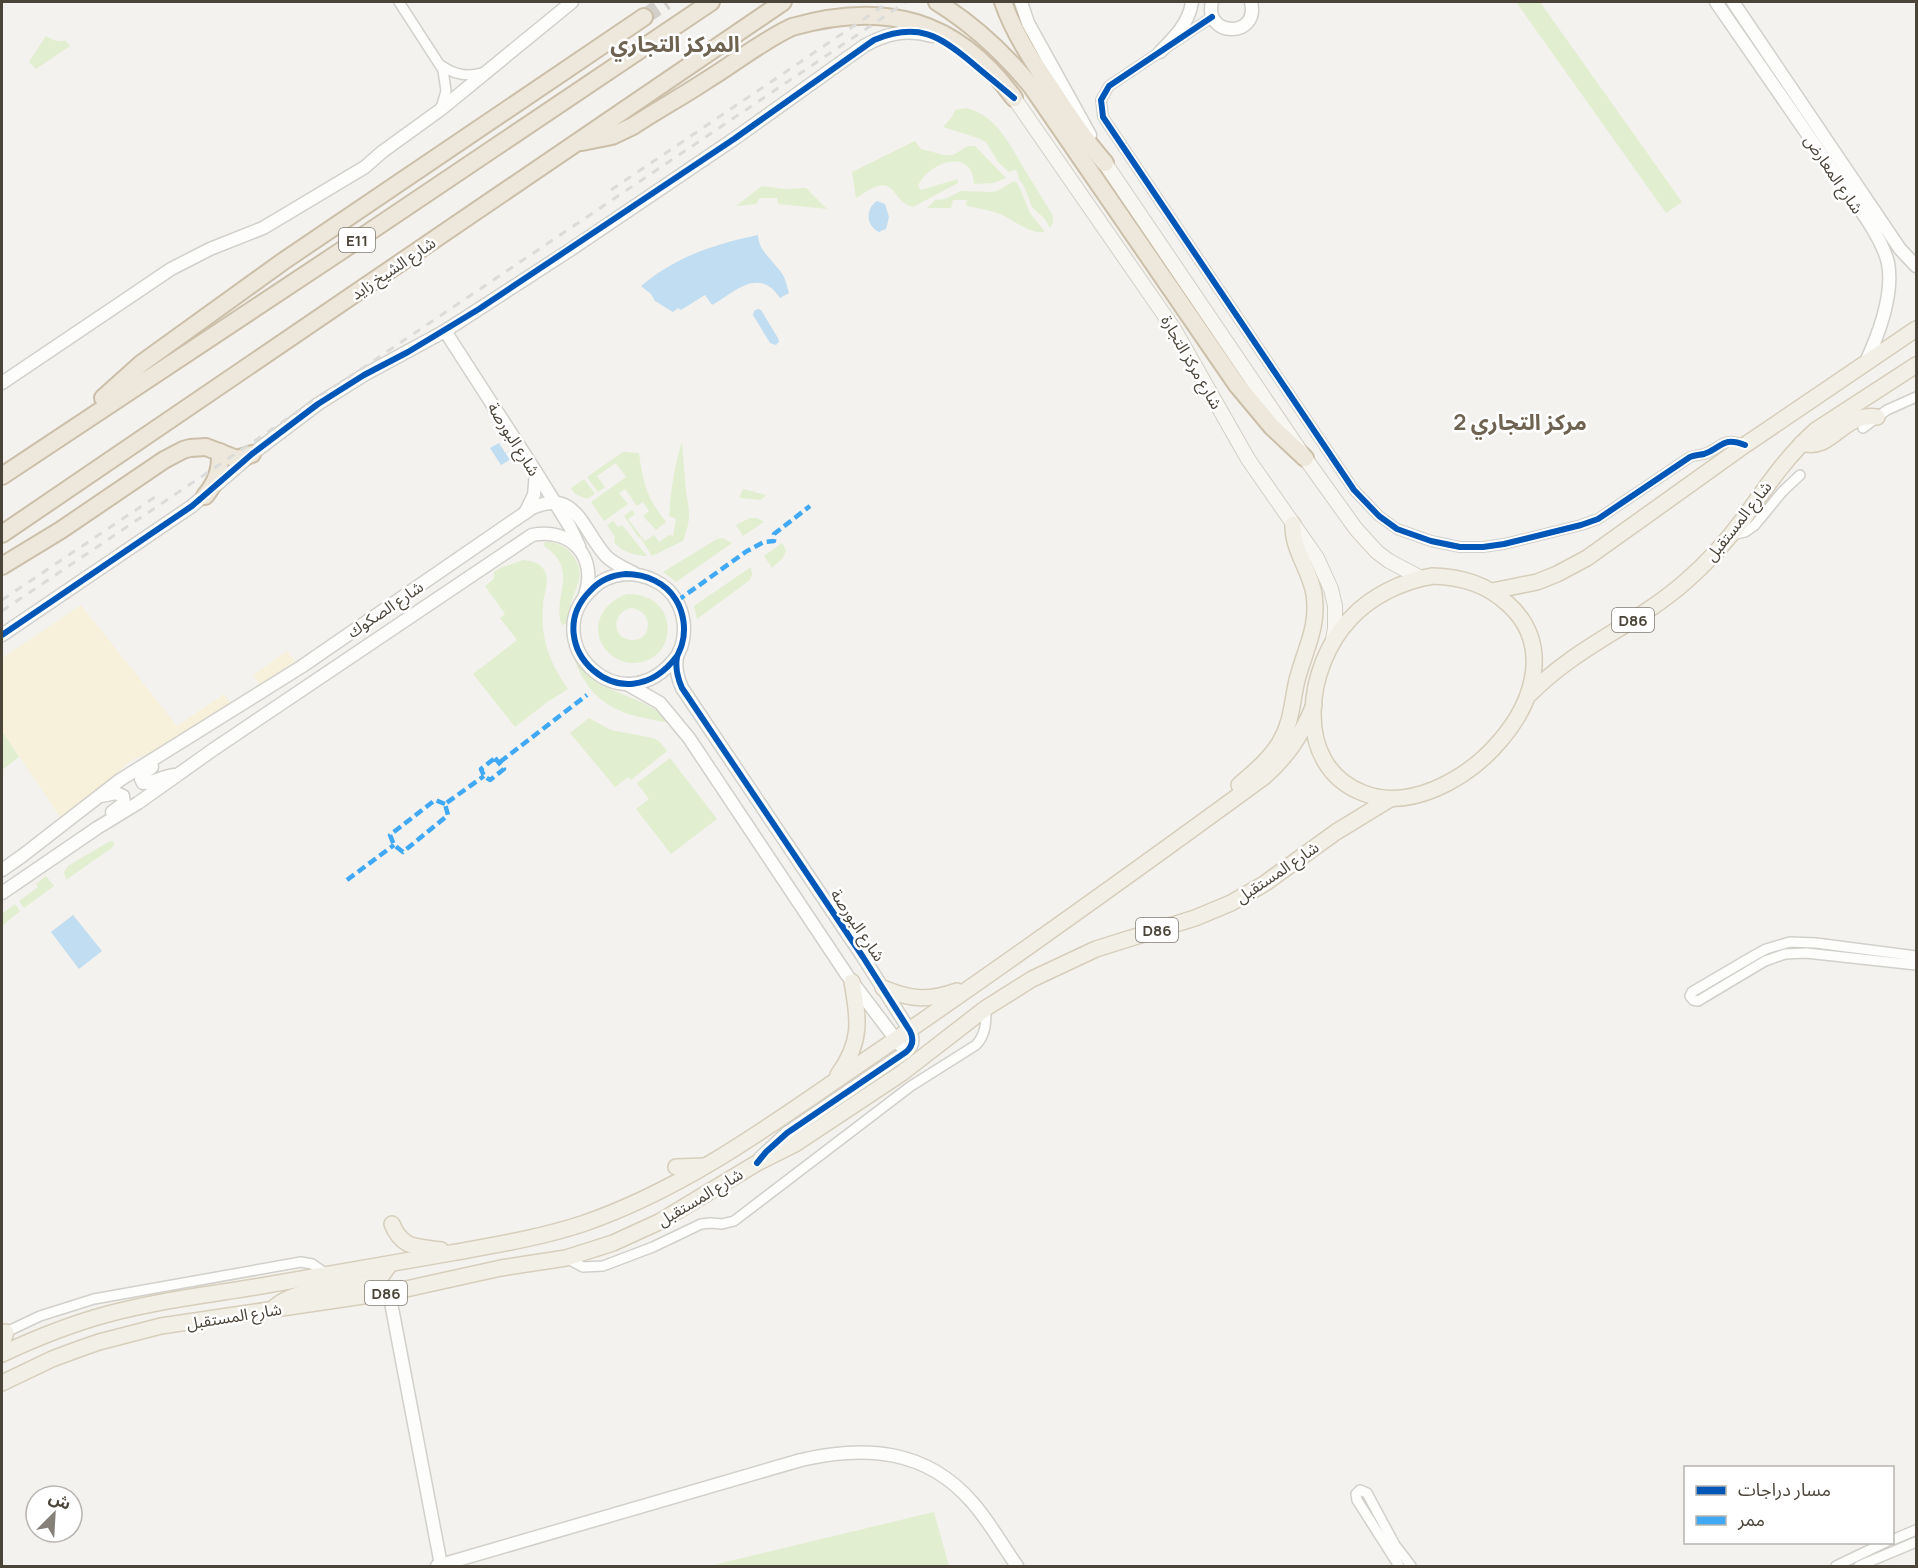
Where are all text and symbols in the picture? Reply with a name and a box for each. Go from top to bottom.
district label: المركز التجاري [610,29,740,62]
street label: شارع المعارض [1798,130,1869,219]
road number: E11 [339,228,375,252]
street label: شارع الشيخ زايد [346,231,441,306]
street label: شارع مركز التجارة [1154,311,1228,414]
street label: شارع البورصة [481,398,545,481]
district label: مركز التجاري 2 [1453,407,1587,440]
street label: شارع المستقبل [1700,476,1778,567]
street label: شارع الصكوك [343,575,428,644]
road number: D86 [1612,608,1654,632]
street label: شارع المستقبل [1231,836,1324,910]
street label: شارع البورصة [824,884,890,967]
road number: D86 [1136,918,1178,942]
street label: شارع المستقبل [653,1163,748,1233]
road number: D86 [365,1281,407,1305]
street label: شارع المستقبل [185,1298,284,1336]
legend [1684,1466,1894,1544]
text: مسار دراجات [1738,1477,1831,1501]
north arrow [24,1484,84,1544]
text: ش [46,1486,75,1515]
text: ممر [1737,1507,1765,1531]

